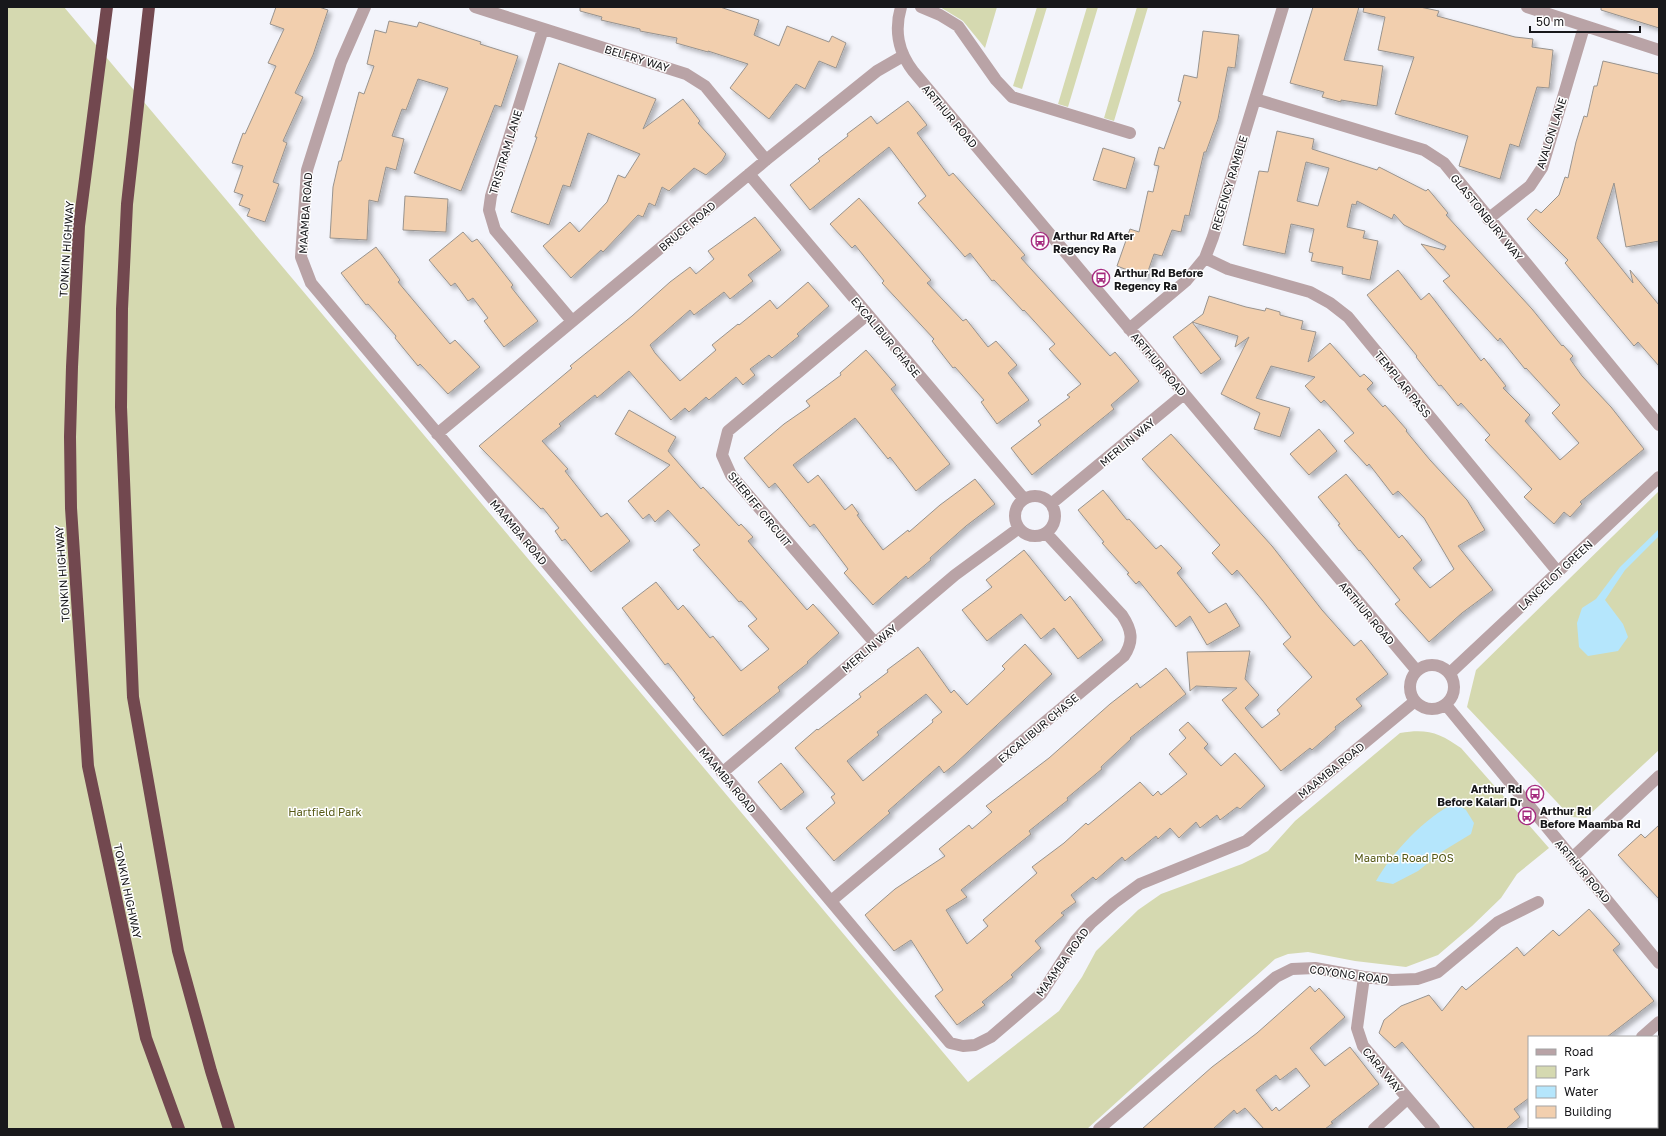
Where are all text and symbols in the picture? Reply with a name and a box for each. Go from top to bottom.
scale bar [1530,8,1640,34]
text: 50 m [1536,14,1564,29]
street label: BELFRY WAY [603,42,671,74]
street label: ARTHUR ROAD [920,82,980,151]
street label: AVALON LANE [1533,95,1569,170]
street label: TRISTRAM LANE [486,108,524,196]
street label: REGENCY RAMBLE [1208,134,1250,232]
street label: GLASTONBURY WAY [1448,171,1526,263]
street label: MAAMBA ROAD [296,172,314,254]
street label: BRUCE ROAD [656,198,718,254]
street label: TONKIN HIGHWAY [56,200,76,298]
place label: Arthur Rd After Regency Ra [1053,229,1135,255]
bus stop icon: Arthur Rd After Regency Ra [1030,231,1050,251]
place label: Arthur Rd Before Regency Ra [1114,266,1204,292]
bus stop icon: Arthur Rd Before Regency Ra [1091,268,1111,288]
street label: EXCALIBUR CHASE [849,294,923,380]
street label: ARTHUR ROAD [1129,330,1189,399]
street label: TEMPLAR PASS [1372,348,1434,420]
street label: MERLIN WAY [1097,415,1157,469]
street label: SHERIFF CIRCUIT [726,469,794,549]
street label: MAAMBA ROAD [488,497,550,568]
street label: TONKIN HIGHWAY [52,525,72,623]
street label: LANCELOT GREEN [1515,537,1595,613]
street label: ARTHUR ROAD [1337,579,1397,648]
street label: MERLIN WAY [839,621,899,675]
street label: EXCALIBUR CHASE [995,691,1081,765]
street label: MAAMBA ROAD [1295,739,1367,801]
street label: MAAMBA ROAD [697,745,759,816]
place label: Arthur Rd Before Kalari Dr [1437,782,1523,808]
bus stop icon: Arthur Rd Before Kalari Dr [1525,784,1545,804]
place label: Arthur Rd Before Maamba Rd [1540,804,1641,830]
park label: Hartfield Park [288,805,362,818]
bus stop icon: Arthur Rd Before Maamba Rd [1517,806,1537,826]
street label: ARTHUR ROAD [1553,837,1613,906]
street label: TONKIN HIGHWAY [112,842,144,940]
park label: Maamba Road POS [1354,851,1454,864]
street label: MAAMBA ROAD [1033,925,1091,999]
street label: COYONG ROAD [1309,962,1390,986]
legend [1528,1036,1658,1128]
text: Road [1564,1044,1593,1059]
street label: CARA WAY [1360,1045,1406,1095]
text: Park [1564,1064,1590,1079]
text: Water [1564,1084,1598,1099]
text: Building [1564,1104,1612,1119]

